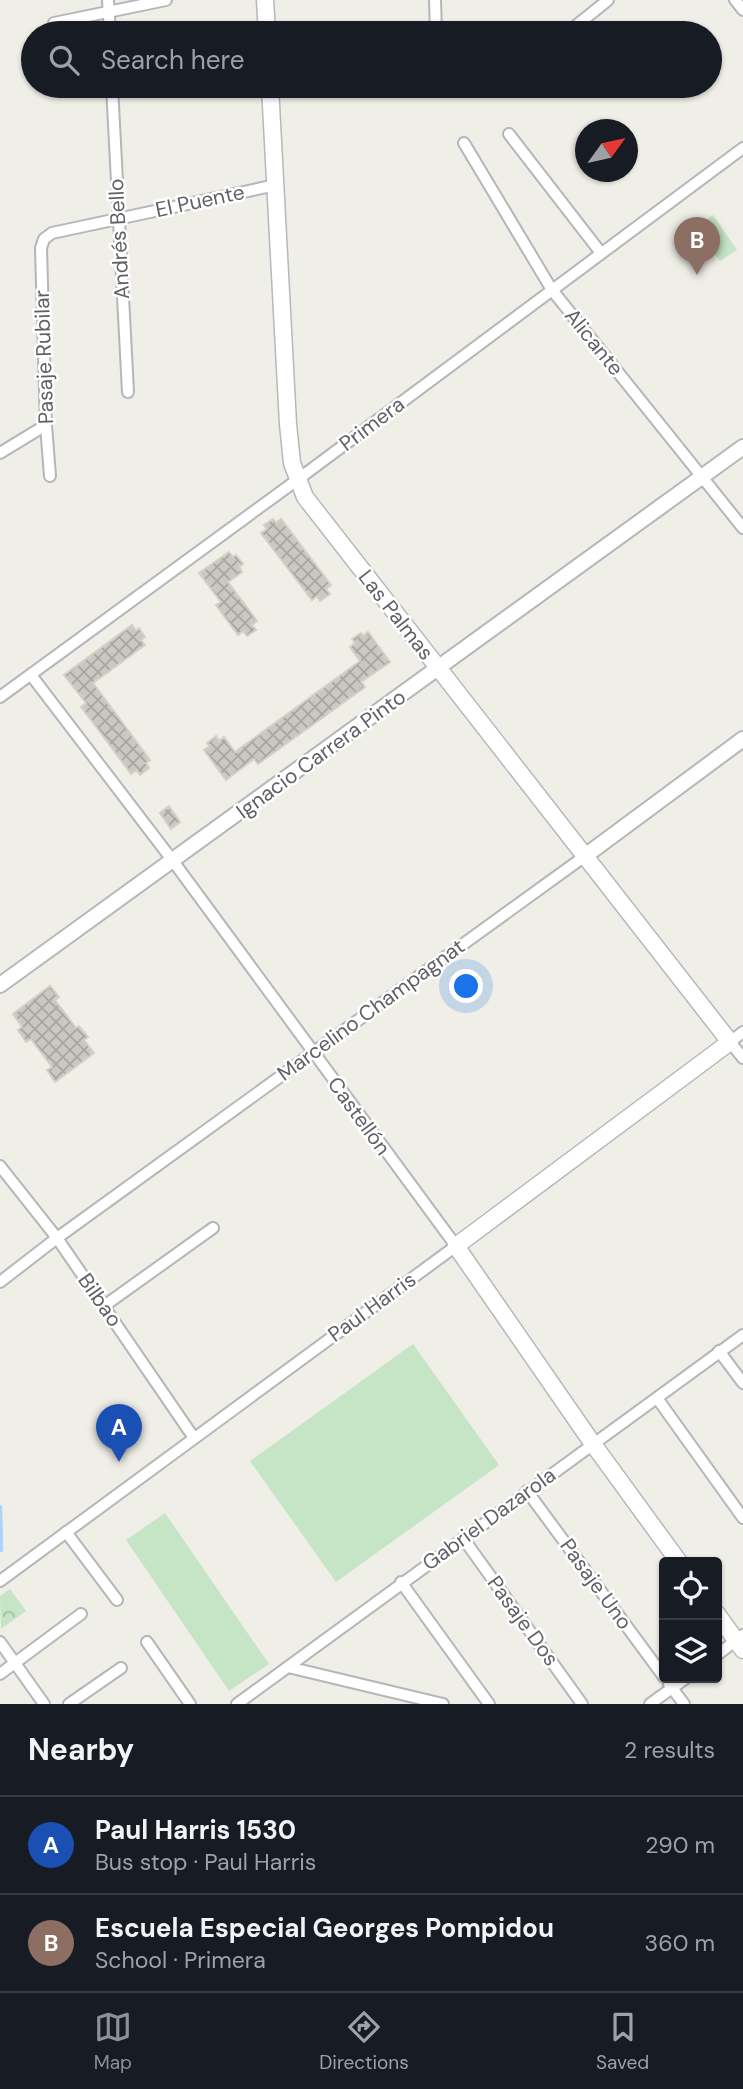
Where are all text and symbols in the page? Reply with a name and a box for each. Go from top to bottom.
search box [21,21,722,98]
icon: search [45,41,83,79]
text: Search here [101,43,244,77]
north arrow [575,119,638,182]
street label: Andrés Bello [102,178,136,300]
street label: El Puente [153,178,247,224]
pin: B [674,217,720,275]
street label: Pasaje Rubilar [28,289,60,425]
street label: Alicante [558,302,630,382]
street label: Primera [334,390,410,458]
street label: Las Palmas [352,564,440,666]
street label: Ignacio Carrera Pinto [231,683,411,825]
street label: Marcelino Champagnat [272,932,470,1088]
your location [449,969,483,1003]
street label: Castellón [321,1071,397,1161]
street label: Paul Harris [322,1266,422,1348]
street label: Bilbao [71,1268,129,1332]
pin: A [96,1404,142,1462]
street label: Gabriel Dazarola [417,1461,561,1577]
street label: Pasaje Uno [554,1533,638,1635]
map controls [659,1557,722,1683]
button: locate [659,1557,722,1620]
street label: Pasaje Dos [481,1570,565,1672]
button: layers [659,1620,722,1683]
text: Nearby [28,1730,134,1769]
text: 2 results [624,1735,715,1765]
text: Paul Harris 1530 [95,1813,296,1847]
text: A [43,1830,59,1860]
text: 290 m [645,1830,715,1860]
text: Bus stop · Paul Harris [95,1847,316,1877]
text: Escuela Especial Georges Pompidou [95,1911,554,1945]
text: B [44,1928,58,1958]
text: 360 m [645,1928,715,1958]
text: School · Primera [95,1945,266,1975]
tab: Map [94,2008,132,2075]
tab: Directions [319,2008,409,2075]
tab: Saved [596,2008,649,2075]

